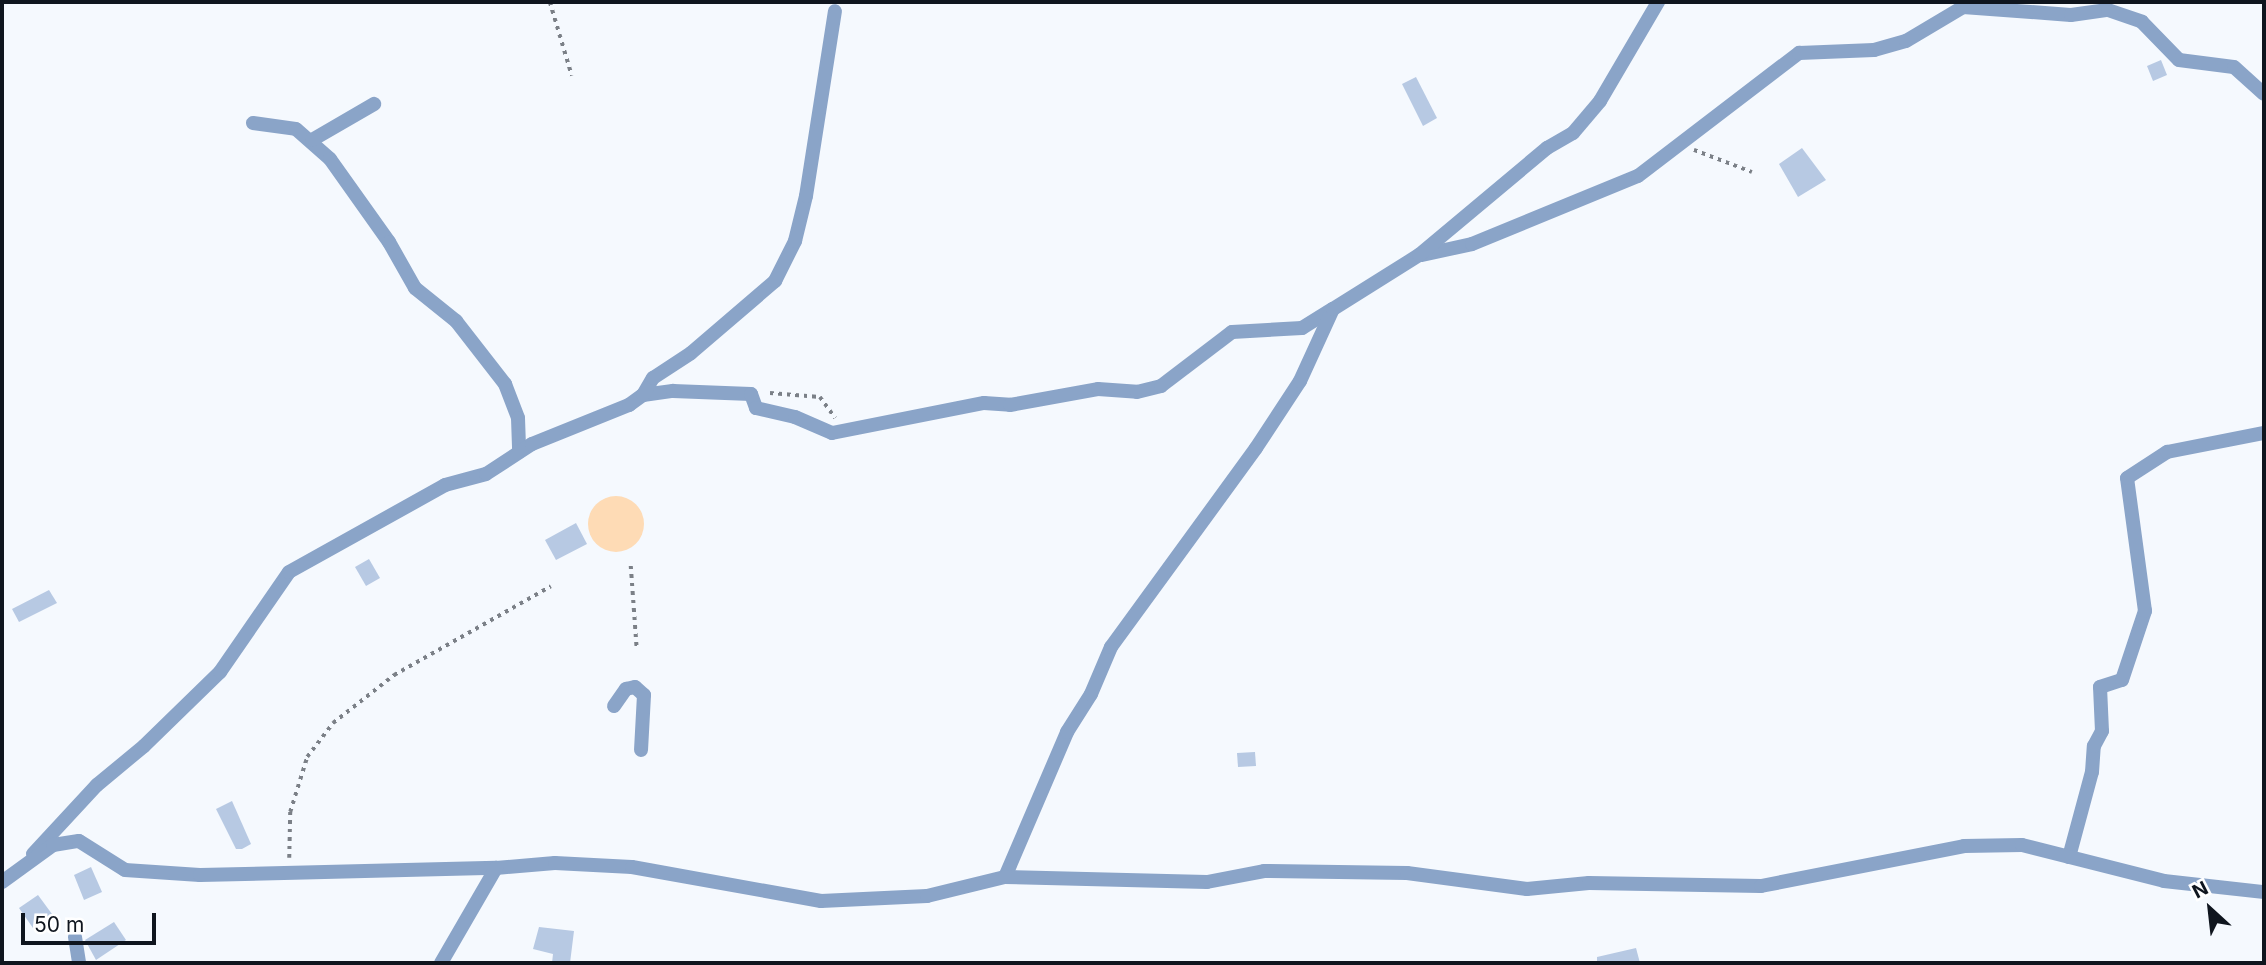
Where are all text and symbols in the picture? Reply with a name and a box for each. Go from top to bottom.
north arrow [2175,874,2245,944]
text: N [2189,876,2212,903]
scale bar [24,898,159,942]
text: 50 m [34,912,84,937]

